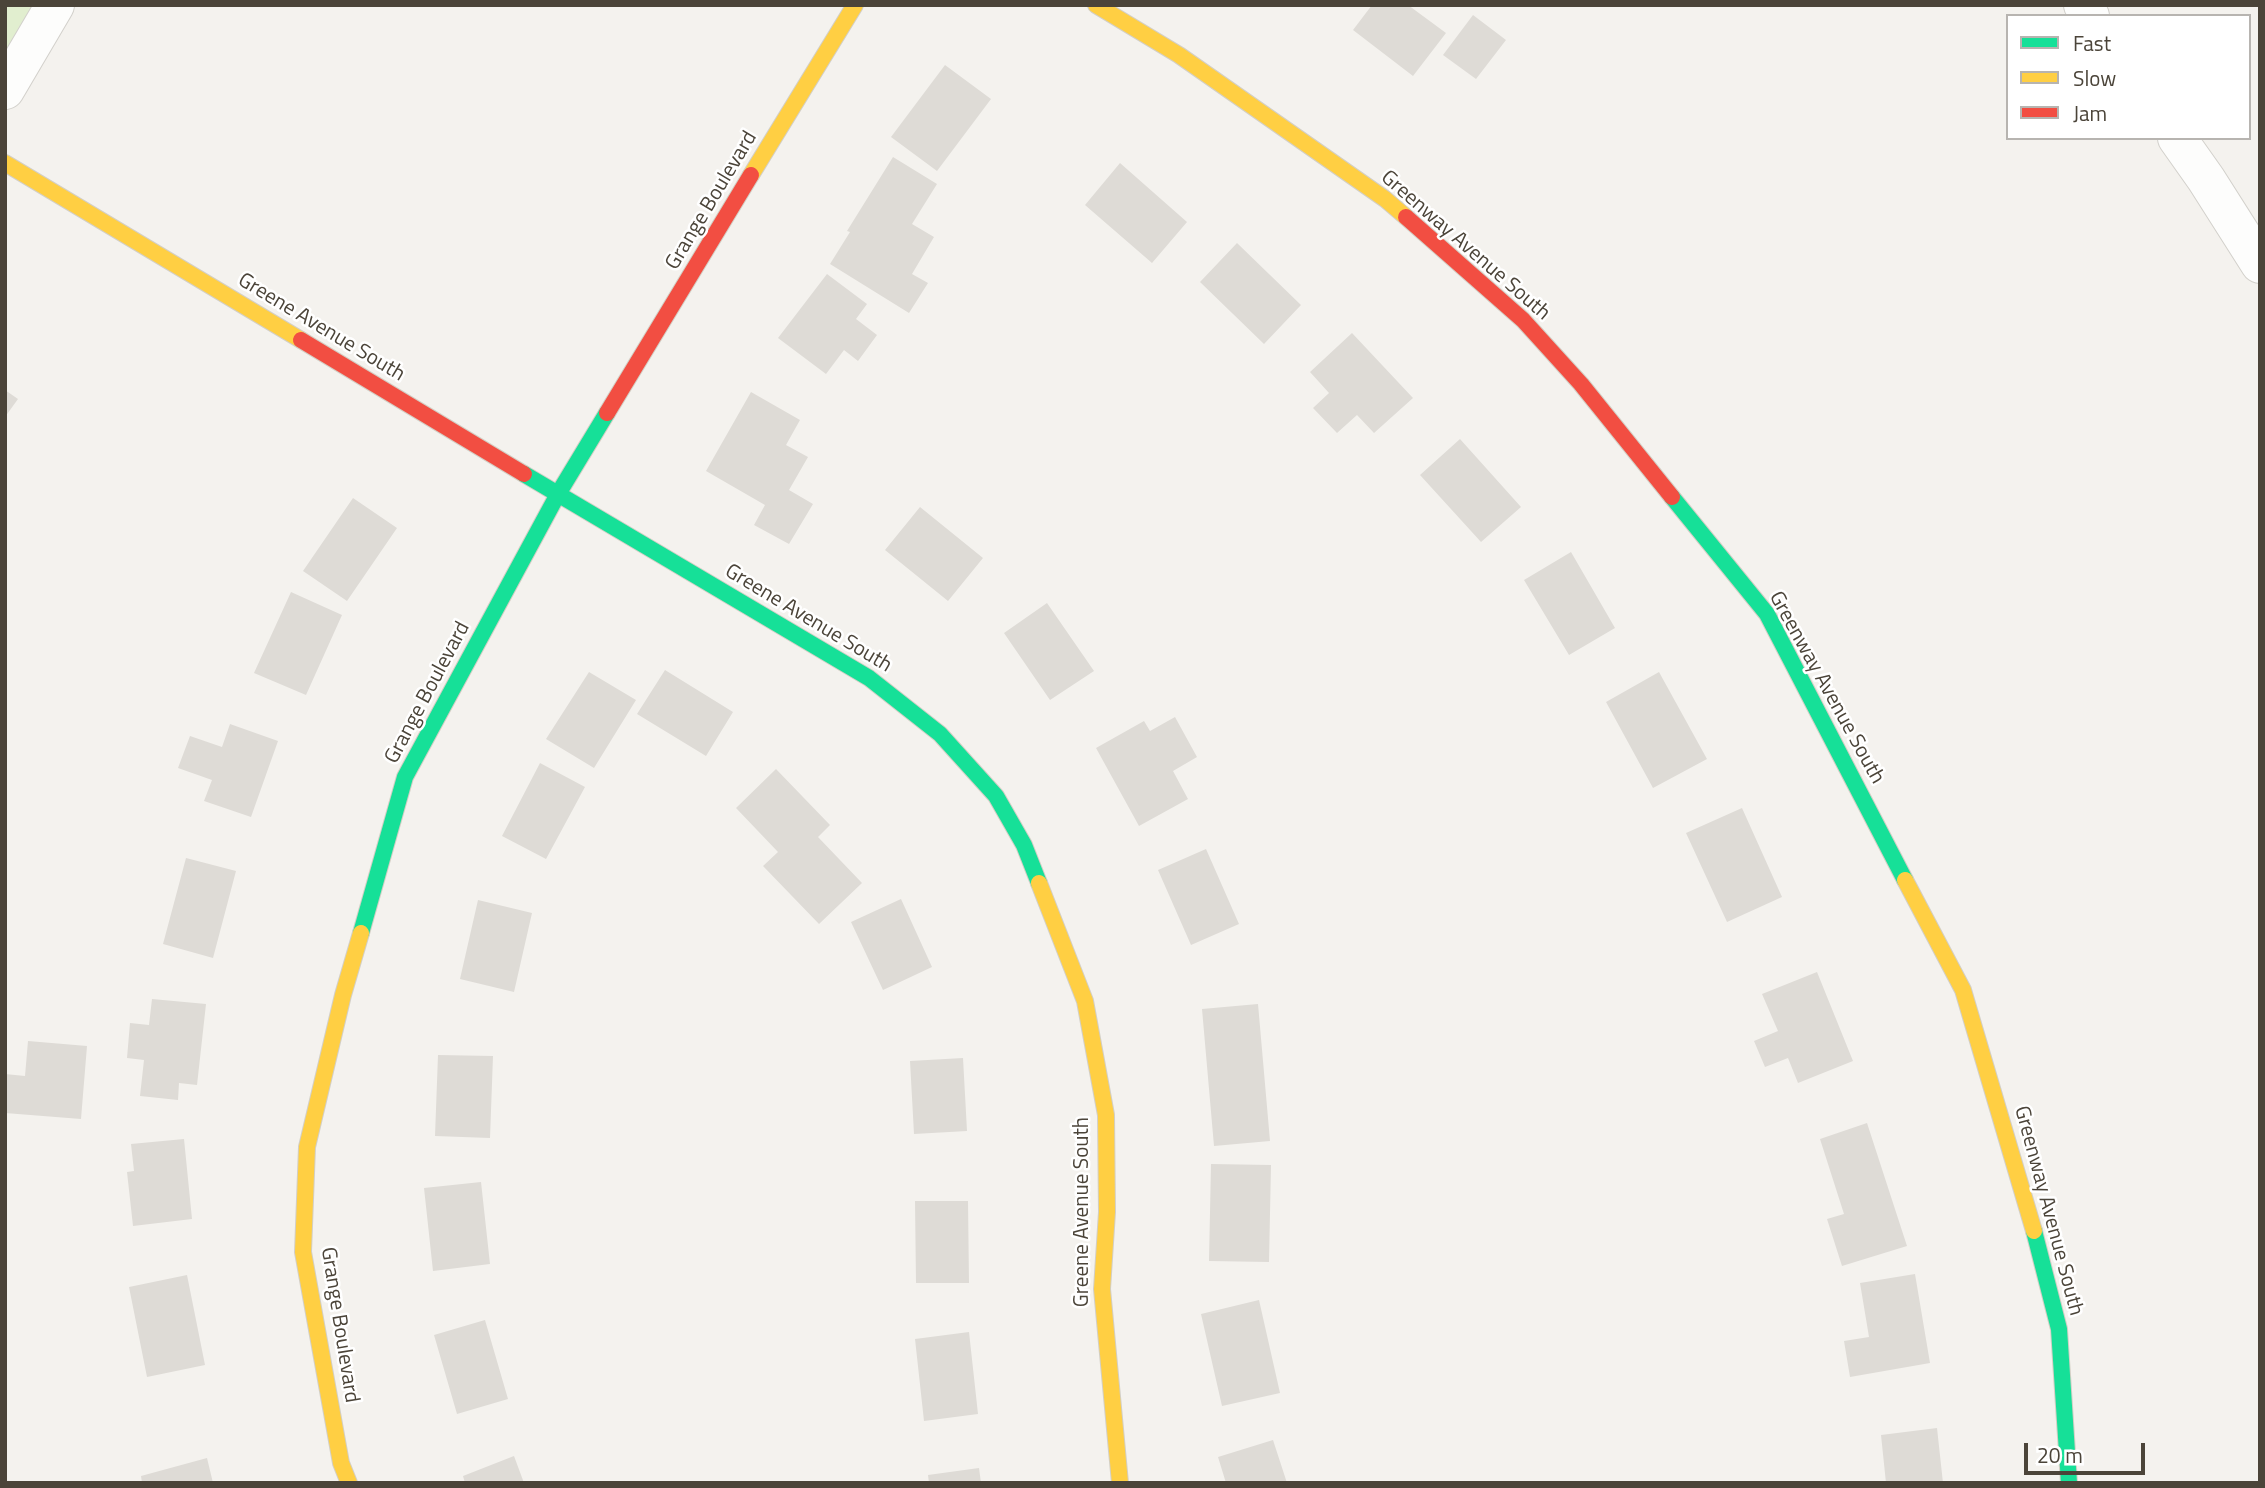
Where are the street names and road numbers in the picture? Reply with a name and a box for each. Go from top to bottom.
street label: Grange Boulevard [661,127,763,275]
street label: Greenway Avenue South [1375,166,1555,326]
street label: Greene Avenue South [233,268,409,388]
street label: Greene Avenue South [720,559,896,679]
street label: Greenway Avenue South [1763,587,1889,789]
street label: Grange Boulevard [380,618,476,768]
street label: Greenway Avenue South [2008,1103,2088,1319]
street label: Greene Avenue South [1070,1117,1096,1307]
street label: Grange Boulevard [314,1245,364,1405]

